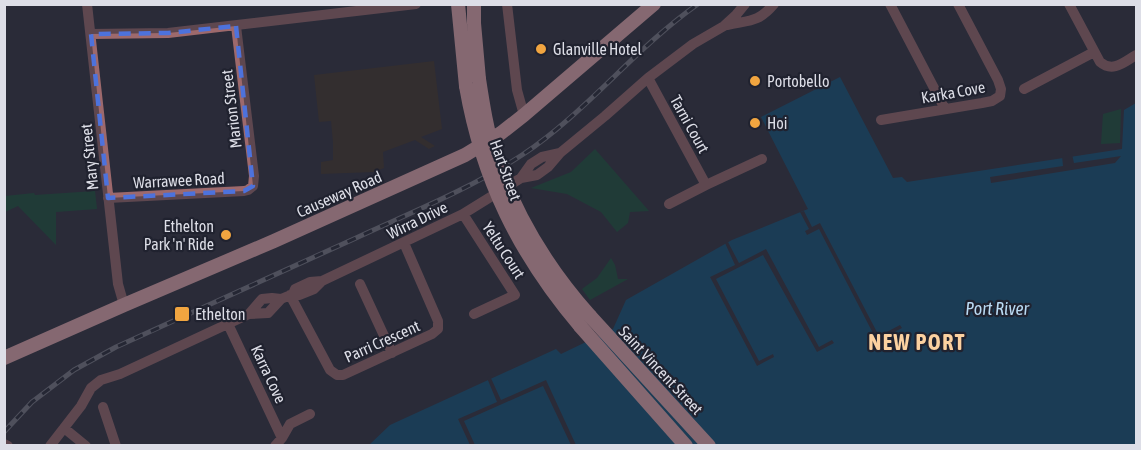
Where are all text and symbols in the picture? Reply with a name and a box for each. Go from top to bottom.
place label: Glanville Hotel [553,40,642,58]
marker: Glanville Hotel [534,42,548,56]
street label: Marion Street [217,68,245,149]
place label: Portobello [767,72,829,90]
marker: Portobello [748,74,762,88]
street label: Karka Cove [920,78,986,106]
street label: Tarni Court [667,92,713,156]
place label: Hoi [767,114,788,132]
marker: Hoi [748,116,762,130]
street label: Mary Street [77,122,102,191]
street label: Hart Street [487,137,525,203]
street label: Causeway Road [294,167,385,222]
street label: Warrawee Road [133,169,225,191]
street label: Wirra Drive [384,198,450,242]
place label: Ethelton Park 'n' Ride [144,217,214,253]
street label: Yeltu Court [479,218,529,282]
marker: Ethelton Park 'n' Ride [219,228,233,242]
water label: Port River [965,298,1030,319]
marker: Ethelton [173,305,191,323]
place label: Ethelton [195,305,245,323]
street label: Parri Crescent [341,316,423,366]
street label: Saint Vincent Street [615,322,707,418]
district label: NEW PORT [868,329,966,355]
street label: Karra Cove [248,342,290,406]

